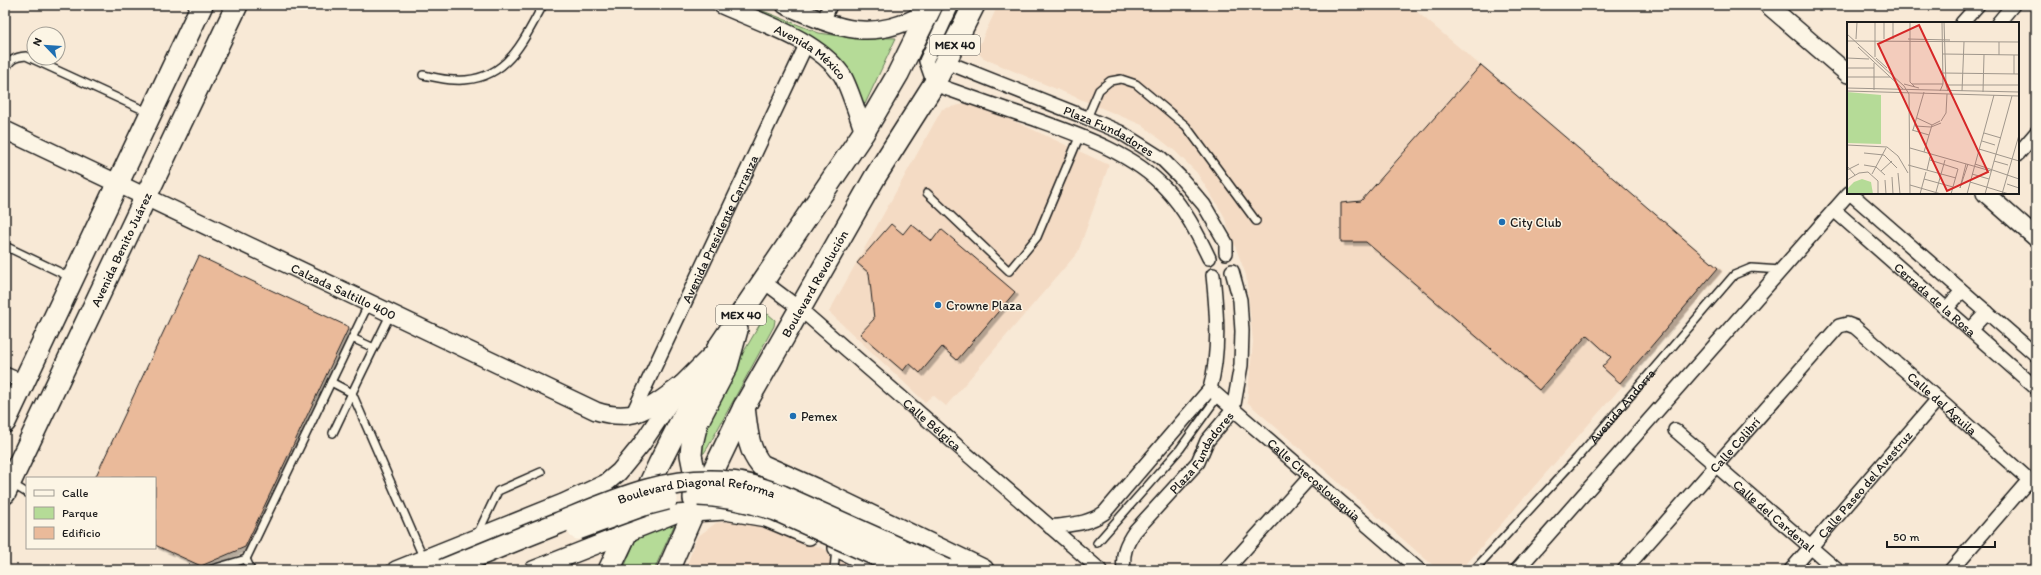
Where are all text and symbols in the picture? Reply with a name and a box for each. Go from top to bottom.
street label: Avenida México [772,21,850,82]
inset map [1847,22,2019,194]
north arrow [26,26,66,66]
road number: MEX 40 [930,35,980,55]
text: N [30,36,45,48]
street label: Plaza Fundadores [1062,102,1157,159]
street label: Avenida Presidente Carranza [678,152,761,305]
street label: Avenida Benito Juárez [87,190,154,309]
place label: City Club [1510,215,1562,230]
marker: City Club [1497,217,1507,227]
street label: Boulevard Revolución [778,227,851,340]
street label: Cerrada de la Rosa [1891,259,1980,339]
street label: Calzada Saltillo 400 [289,260,399,322]
place label: Crowne Plaza [946,298,1022,313]
marker: Crowne Plaza [933,300,943,310]
road number: MEX 40 [716,305,766,325]
street label: Avenida Andorra [1586,365,1658,446]
street label: Calle del Águila [1905,369,1980,438]
street label: Calle Bélgica [900,395,965,454]
street label: Plaza Fundadores [1166,408,1236,496]
place label: Pemex [801,409,837,424]
marker: Pemex [788,411,798,421]
street label: Calle Colibrí [1706,413,1763,475]
street label: Calle Paseo del Avestruz [1814,427,1915,541]
street label: Calle Checoslovaquia [1265,435,1364,524]
street label: Boulevard Diagonal Reforma [615,474,778,507]
street label: Calle del Cardenal [1730,476,1818,555]
legend [26,477,156,549]
text: Calle [62,486,89,500]
text: Parque [62,506,98,520]
scale bar [1887,523,1995,549]
text: Edificio [62,526,101,540]
text: 50 m [1893,530,1919,544]

